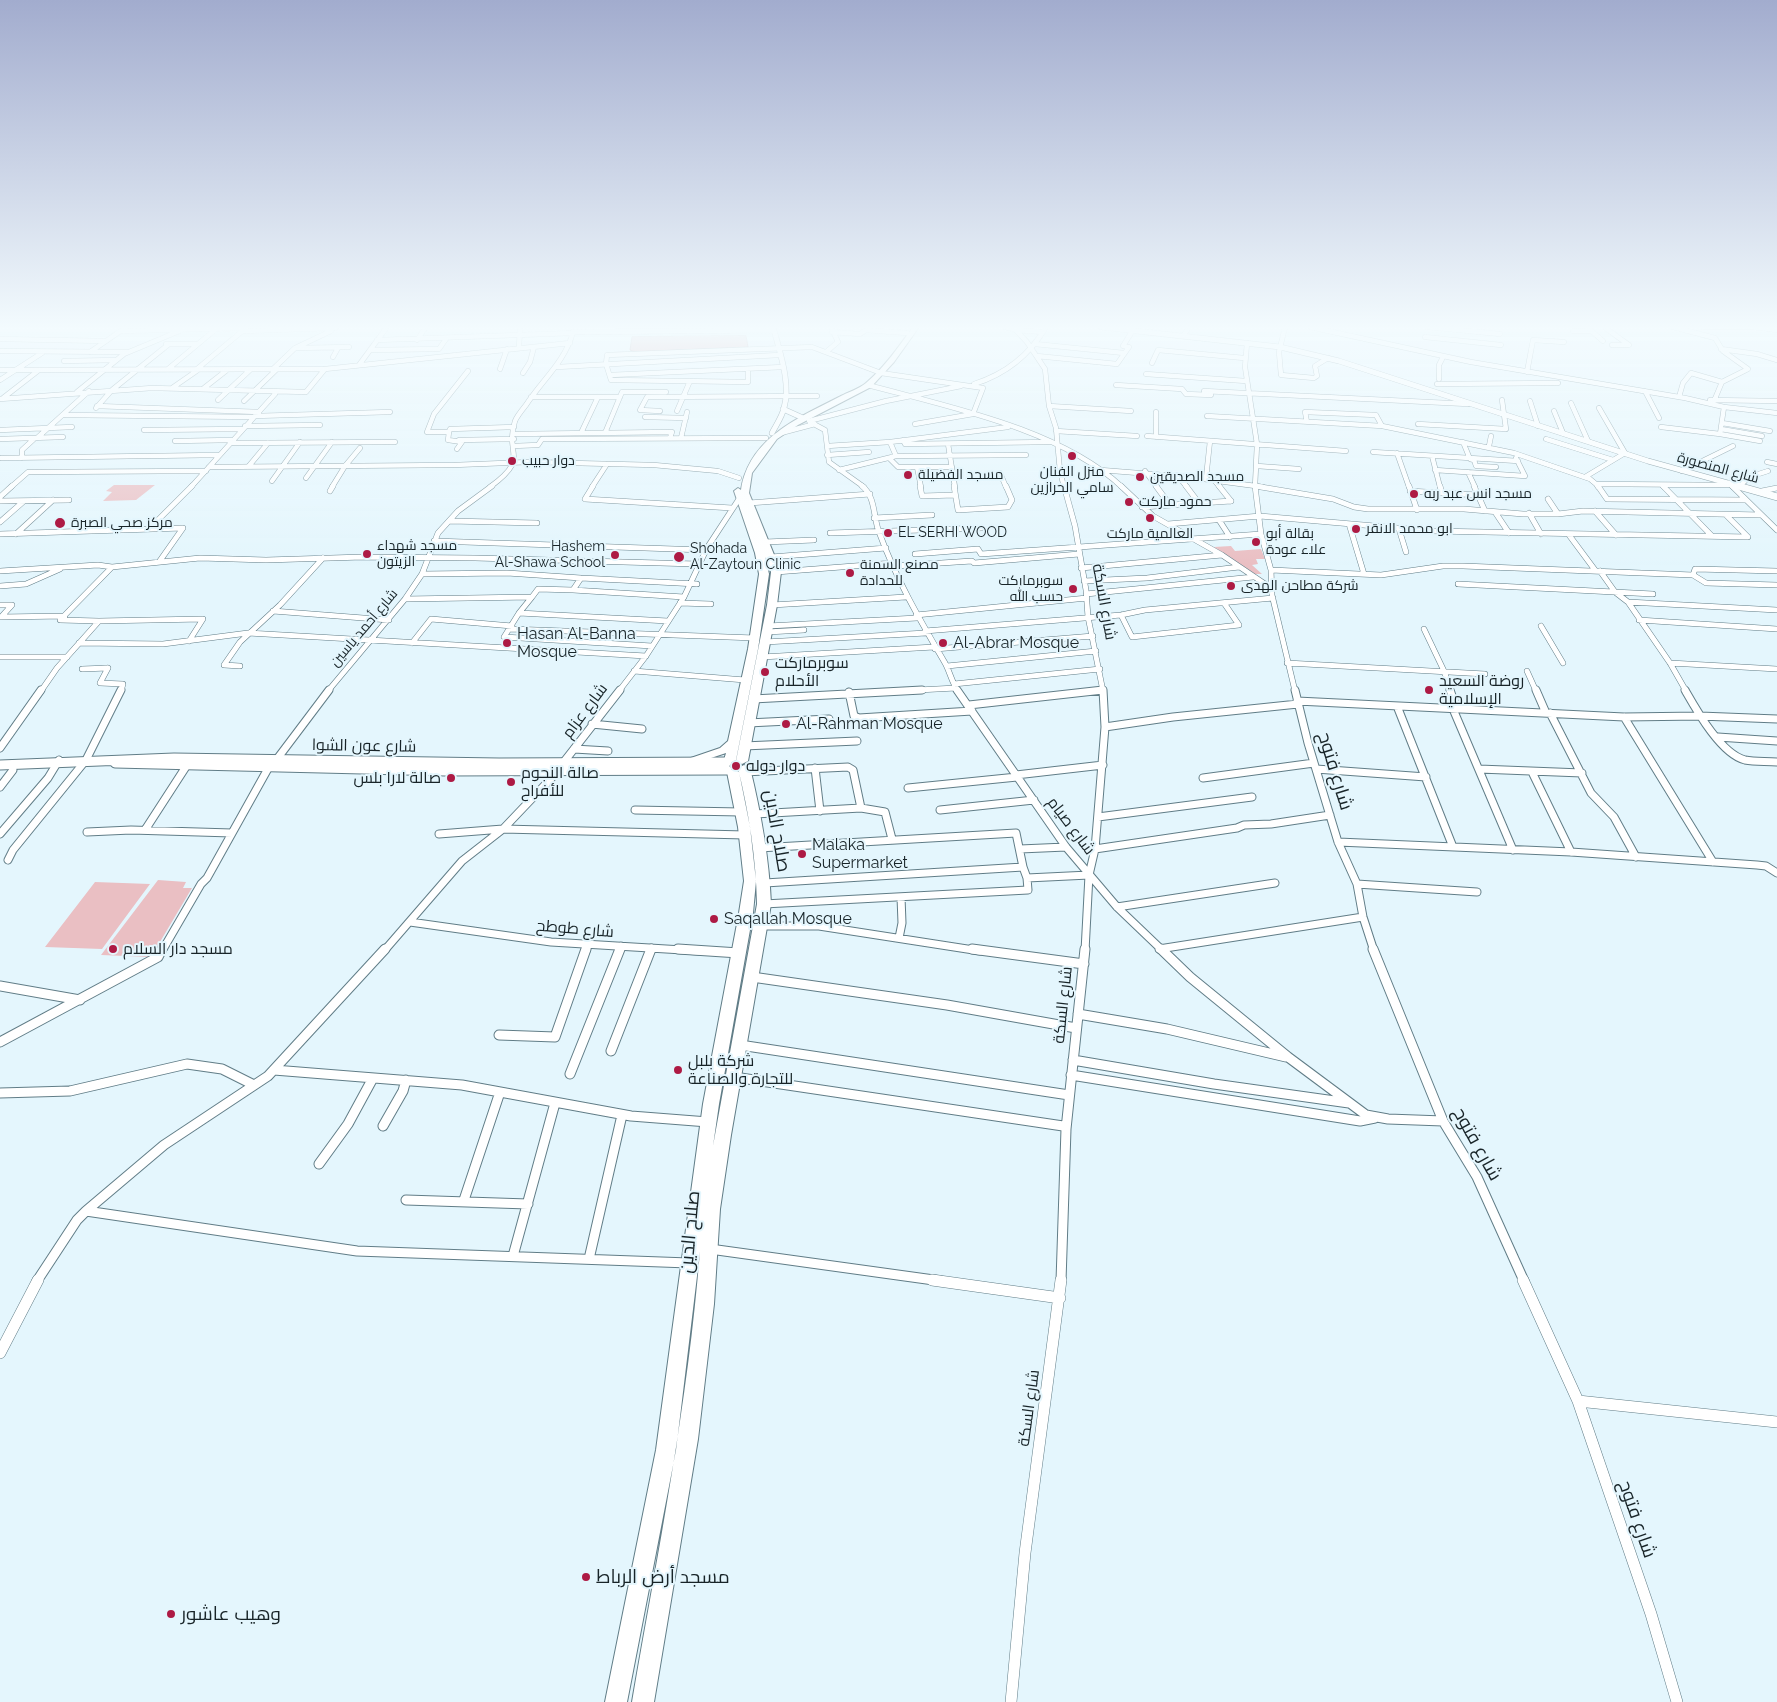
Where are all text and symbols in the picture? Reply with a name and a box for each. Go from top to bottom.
street label: شارع المنصورة [1675,449,1761,487]
marker: منزل الفنان سامي الحرازين [1066,450,1078,462]
place label: دوار حبيب [522,453,575,469]
marker: دوار حبيب [506,455,518,467]
place label: منزل الفنان سامي الحرازين [1031,464,1113,497]
place label: مسجد الفضيلة [918,467,1004,483]
marker: مسجد الفضيلة [902,469,914,481]
place label: مسجد الصديقين [1150,469,1244,485]
marker: مسجد الصديقين [1134,471,1146,483]
place label: مسجد انس عبد ربه [1424,486,1532,502]
marker: مسجد انس عبد ربه [1408,488,1420,500]
place label: حمود ماركت [1139,494,1212,510]
marker: حمود ماركت [1123,496,1135,508]
marker: العالمية ماركت [1144,512,1156,524]
place label: مركز صحي الصبرة [71,515,173,531]
marker: مركز صحي الصبرة [53,516,67,530]
place label: ابو محمد الانقر [1366,521,1453,537]
marker: ابو محمد الانقر [1350,523,1362,535]
place label: EL SERHI WOOD [898,525,1007,541]
place label: العالمية ماركت [1107,526,1193,542]
place label: بقالة أبو علاء عودة [1266,526,1326,558]
marker: EL SERHI WOOD [882,527,894,539]
marker: بقالة أبو علاء عودة [1250,536,1262,548]
place label: مسجد شهداء الزيتون [377,538,457,570]
place label: Hashem Al-Shawa School [495,539,605,572]
place label: Shohada Al-Zaytoun Clinic [690,541,801,574]
marker: مسجد شهداء الزيتون [361,548,373,560]
marker: Hashem Al-Shawa School [609,549,621,561]
marker: Shohada Al-Zaytoun Clinic [672,550,686,564]
place label: مصنع السمنة للحدادة [860,557,939,590]
street label: شارع السكة [1088,562,1120,642]
marker: مصنع السمنة للحدادة [844,567,856,579]
place label: سوبرماركت حسب الله [998,573,1063,606]
place label: شركة مطاحن الهدى [1241,578,1359,594]
marker: شركة مطاحن الهدى [1225,580,1237,592]
marker: سوبرماركت حسب الله [1067,583,1079,595]
street label: شارع أحمد ياسين [327,586,401,670]
place label: Hasan Al-Banna Mosque [517,624,636,662]
place label: Al-Abrar Mosque [953,633,1079,653]
marker: Hasan Al-Banna Mosque [501,637,513,649]
marker: Al-Abrar Mosque [937,637,949,649]
place label: سوبرماركت الأحلام [775,653,849,691]
marker: سوبرماركت الأحلام [759,666,771,678]
place label: روضة السعيد الإسلامية [1439,671,1524,709]
street label: شارع عزام [558,680,612,742]
marker: روضة السعيد الإسلامية [1423,684,1435,696]
place label: Al-Rahman Mosque [796,714,943,734]
marker: Al-Rahman Mosque [780,718,792,730]
street label: شارع فتوح [1312,729,1358,813]
street label: شارع عون الشوا [312,735,416,757]
place label: دوار دوله [746,756,805,776]
marker: دوار دوله [730,760,742,772]
place label: صالة النجوم للأفراح [521,763,599,801]
place label: صالة لارا بلس [353,768,441,788]
marker: صالة لارا بلس [445,772,457,784]
marker: صالة النجوم للأفراح [505,776,517,788]
street label: صلاح الدين [759,788,795,874]
street label: شارع صيام [1043,793,1099,859]
place label: Malaka Supermarket [812,835,908,873]
marker: Malaka Supermarket [796,848,808,860]
place label: Saqallah Mosque [724,909,852,929]
marker: Saqallah Mosque [708,913,720,925]
street label: شارع طوطح [535,916,615,942]
place label: مسجد دار السلام [123,939,233,959]
marker: مسجد دار السلام [107,943,119,955]
street label: شارع السكة [1049,966,1077,1044]
place label: شركة بلبل للتجارة والصناعة [688,1051,793,1089]
marker: شركة بلبل للتجارة والصناعة [672,1064,684,1076]
street label: شارع فتوح [1447,1103,1507,1185]
street label: صلاح الدين [675,1190,705,1274]
street label: شارع السكة [1014,1368,1044,1448]
street label: شارع فتوح [1613,1477,1661,1561]
place label: مسجد أرض الرباط [596,1566,730,1588]
marker: مسجد أرض الرباط [580,1571,592,1583]
place label: وهيب عاشور [181,1603,281,1625]
marker: وهيب عاشور [165,1608,177,1620]

